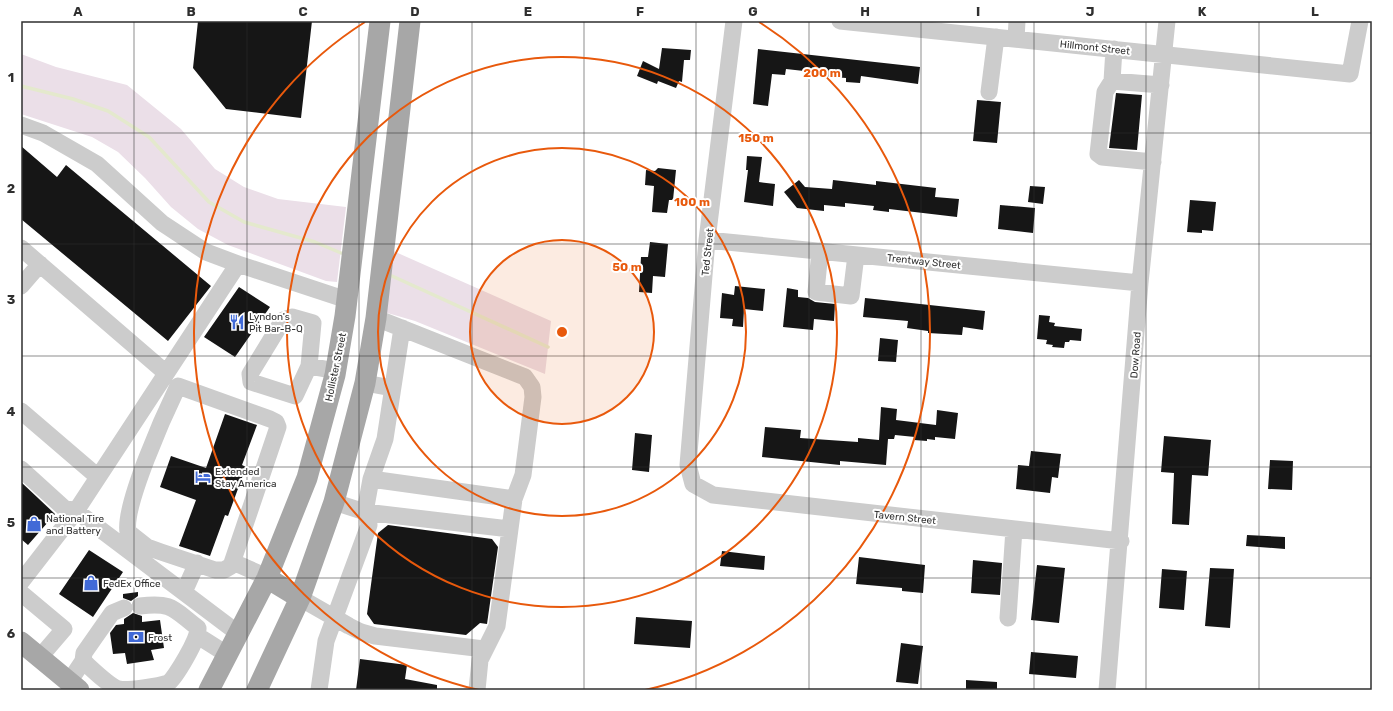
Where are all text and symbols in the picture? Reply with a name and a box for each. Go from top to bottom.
text: A [73,4,83,19]
text: B [186,4,196,19]
text: C [298,4,308,19]
text: D [410,4,420,19]
text: E [524,4,532,19]
text: F [636,4,644,19]
text: G [748,4,758,19]
text: H [860,4,870,19]
text: I [976,4,980,19]
text: J [1086,4,1094,19]
text: K [1198,4,1207,19]
text: L [1311,4,1319,19]
street label: Hillmont Street [1059,38,1131,58]
text: 200 m [803,66,841,80]
text: 1 [8,70,14,85]
text: 150 m [738,131,774,145]
text: 2 [7,181,15,196]
text: 100 m [674,195,710,209]
street label: Ted Street [700,228,716,276]
street label: Trentway Street [886,252,961,272]
text: 50 m [612,260,642,274]
text: 3 [7,292,16,307]
place label: Lyndon's Pit Bar-B-Q [249,311,303,335]
restaurant icon: Lyndon's Pit Bar-B-Q [228,313,246,331]
centre of rings [555,325,569,339]
street label: Dow Road [1128,331,1144,379]
street label: Hollister Street [323,332,349,403]
text: 4 [7,404,16,419]
place label: Extended Stay America [215,466,276,490]
hotel icon: Extended Stay America [194,468,212,486]
street label: Tavern Street [873,509,937,527]
place label: National Tire and Battery [46,513,105,537]
text: 5 [7,515,15,530]
shop icon: National Tire and Battery [25,515,43,533]
shop icon: FedEx Office [82,574,100,592]
place label: FedEx Office [103,578,161,590]
text: 6 [7,626,16,641]
bank icon: Frost [127,628,145,646]
place label: Frost [148,632,172,644]

